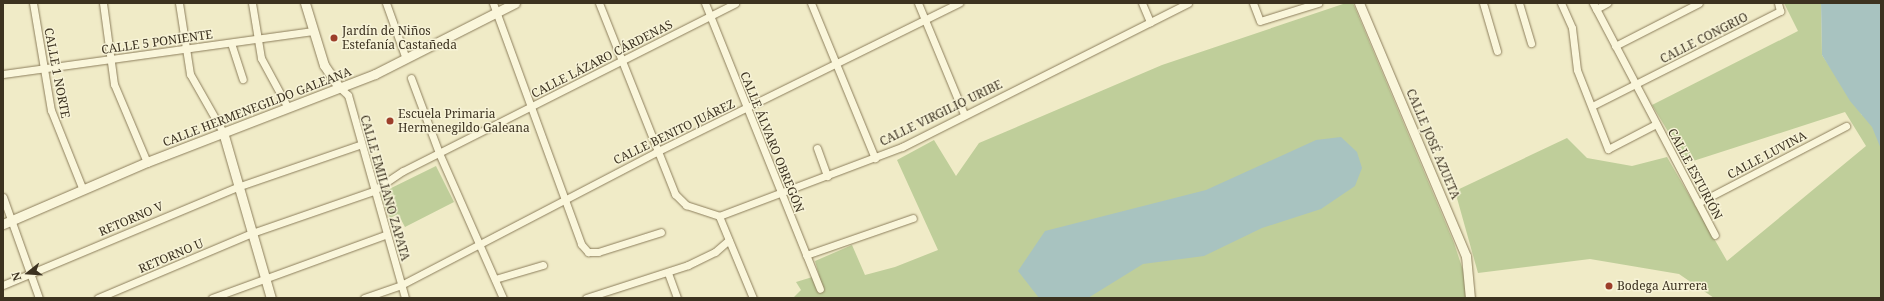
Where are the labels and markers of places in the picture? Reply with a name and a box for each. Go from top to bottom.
place label: Jardín de Niños Estefanía Castañeda [342,24,457,52]
marker: Jardín de Niños Estefanía Castañeda [329,33,339,43]
place label: Escuela Primaria Hermenegildo Galeana [398,107,530,135]
marker: Escuela Primaria Hermenegildo Galeana [385,116,395,126]
place label: Bodega Aurrera [1617,279,1708,293]
marker: Bodega Aurrera [1604,281,1614,291]

